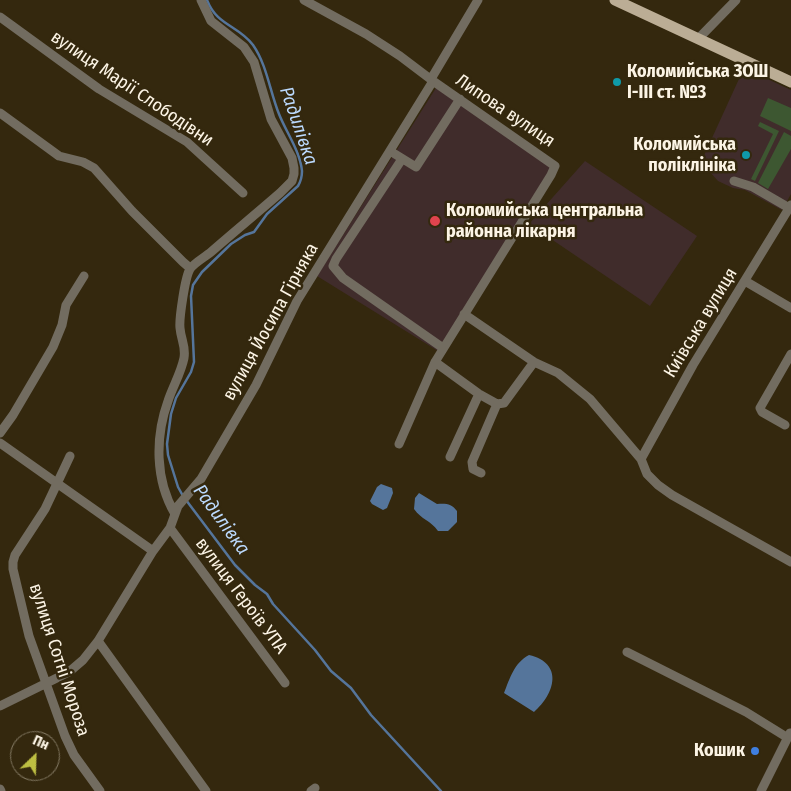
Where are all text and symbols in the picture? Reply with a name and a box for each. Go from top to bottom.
street label: вулиця Марії Слободівни [47,27,217,151]
place label: Коломийська ЗОШ І-ІІІ ст. №3 [627,61,768,104]
street label: Липова вулиця [451,70,559,152]
marker: Коломийська ЗОШ І-ІІІ ст. №3 [611,76,623,88]
water label: Радилівка [274,84,322,168]
place label: Коломийська поліклініка [633,134,736,176]
marker: Коломийська поліклініка [740,149,752,161]
place label: Коломийська центральна районна лікарня [446,200,643,242]
marker: Коломийська центральна районна лікарня [428,214,442,228]
street label: вулиця Йосипа Гірняка [219,240,323,404]
street label: Київська вулиця [660,264,742,382]
water label: Радилівка [188,480,254,560]
street label: вулиця Героїв УПА [190,534,292,658]
street label: вулиця Сотні Мороза [24,581,94,739]
north arrow [10,731,60,781]
text: Пн [30,732,52,754]
place label: Кошик [694,740,745,762]
marker: Кошик [749,745,761,757]

